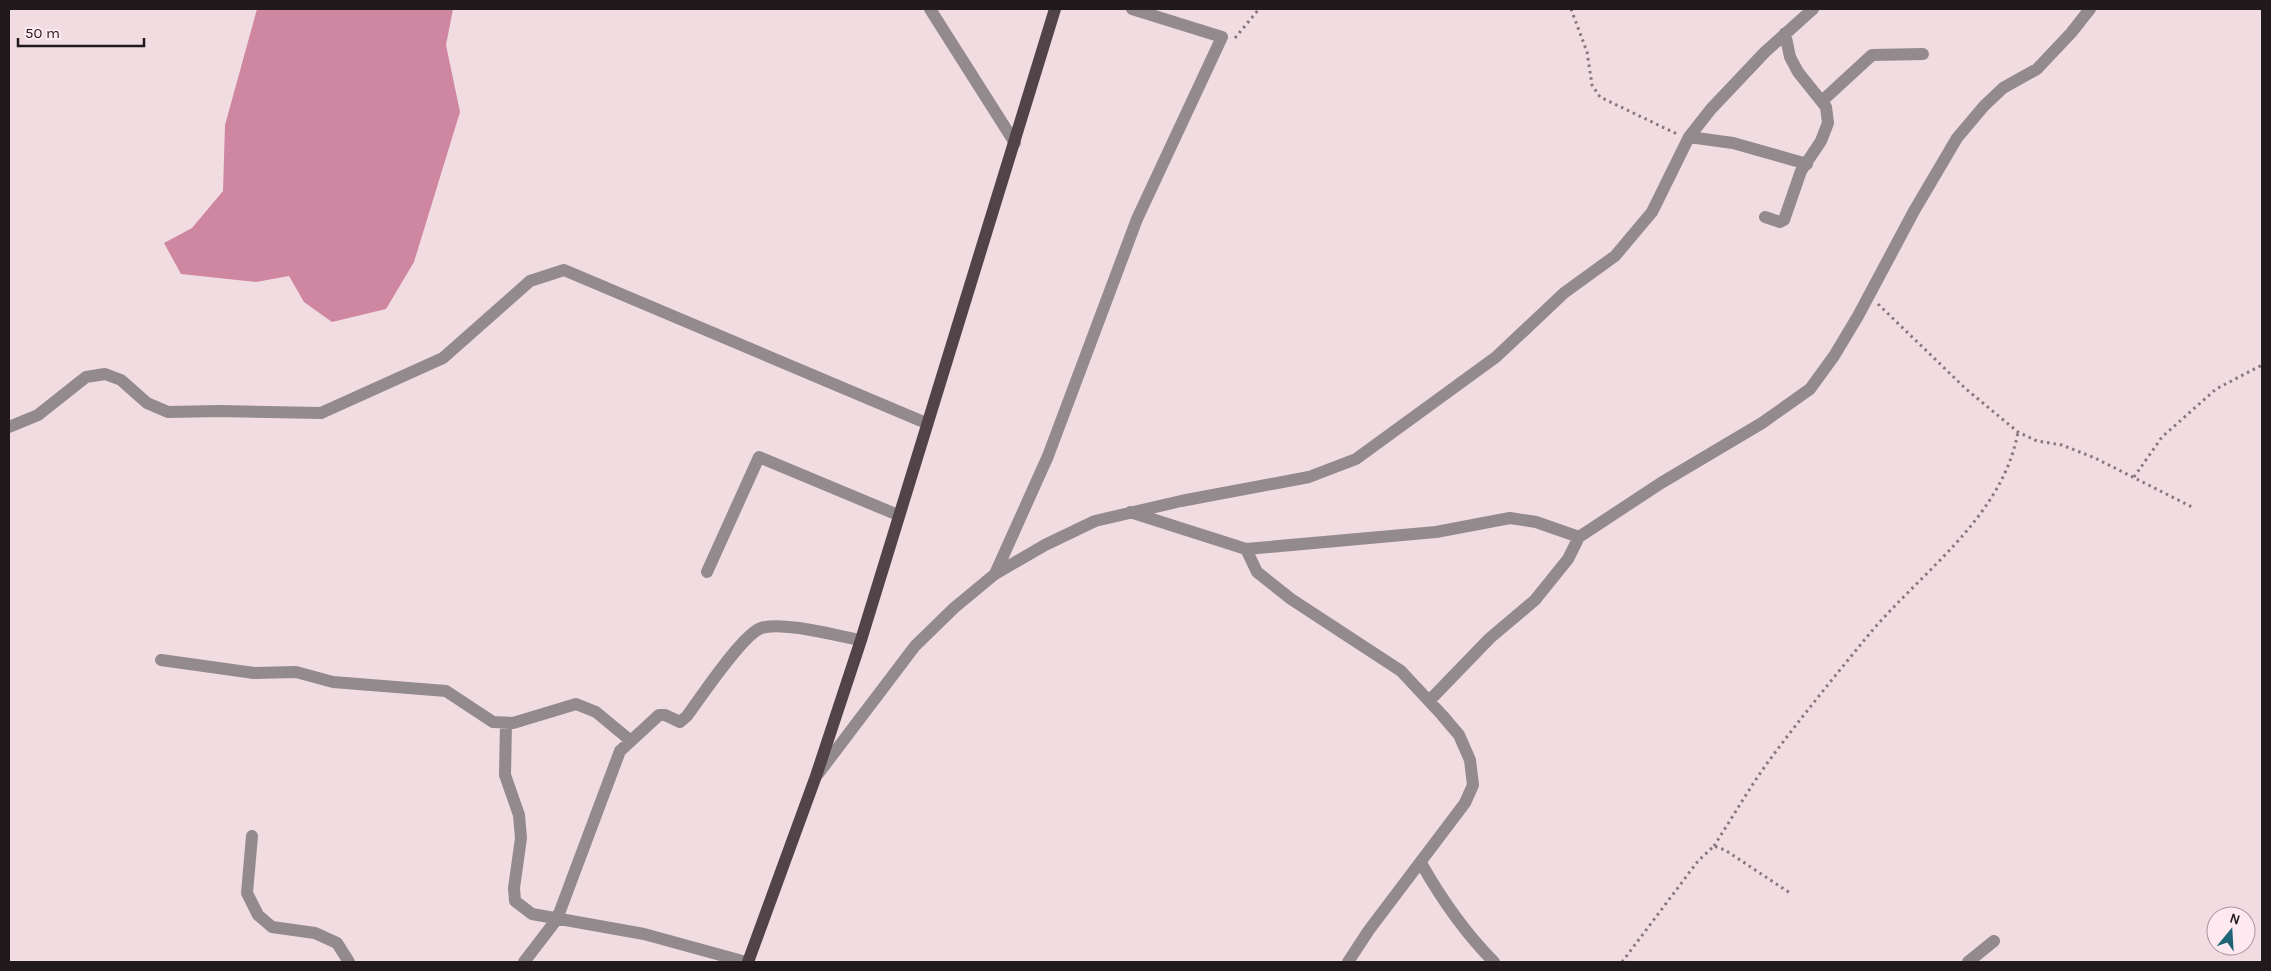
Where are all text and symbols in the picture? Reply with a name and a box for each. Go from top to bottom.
scale bar [18,15,144,47]
text: 50 m [25,24,60,42]
north arrow [2206,906,2256,956]
text: N [2227,909,2242,929]

